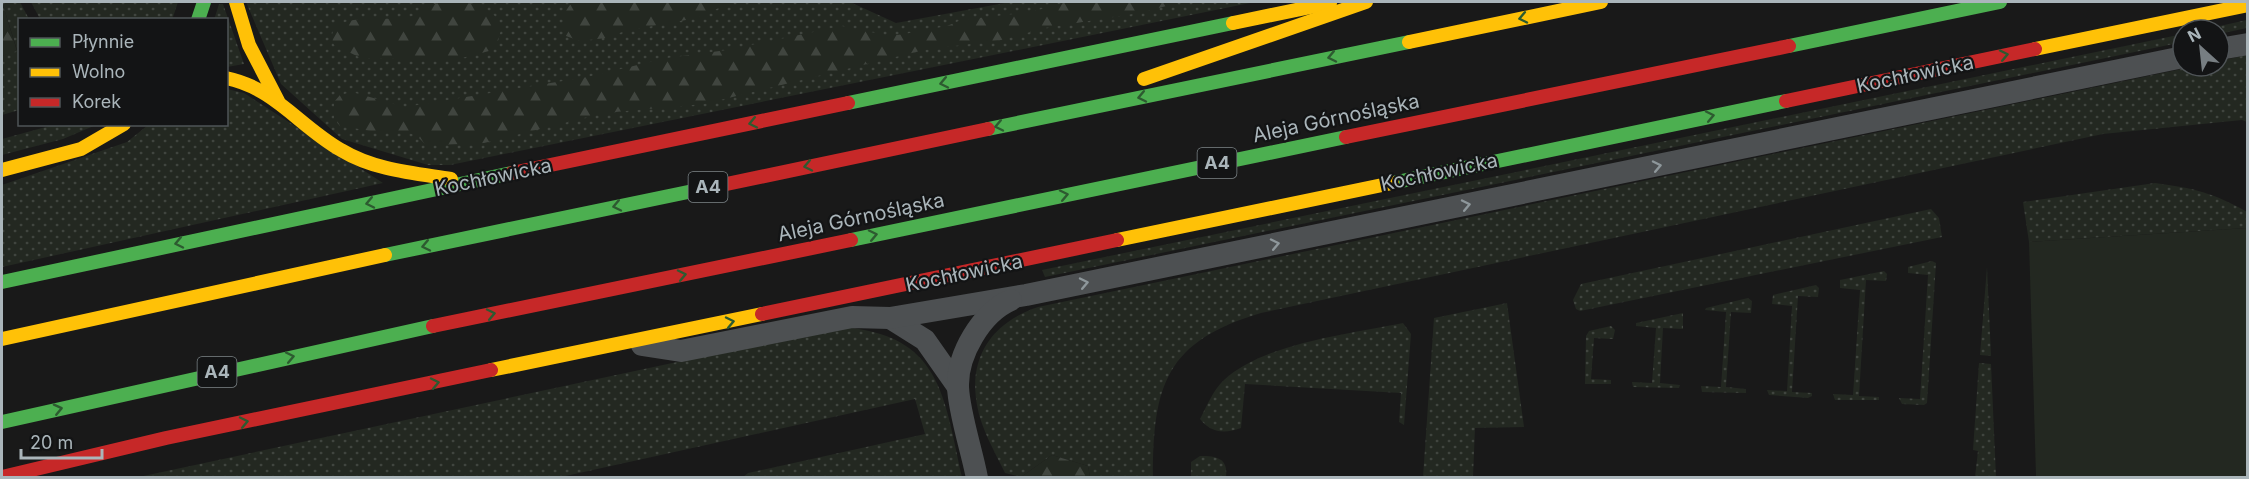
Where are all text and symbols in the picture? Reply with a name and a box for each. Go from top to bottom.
one-way arrow [1519,10,1529,23]
legend [18,18,228,126]
north arrow [2171,18,2231,78]
text: N [2184,23,2204,46]
text: Płynnie [72,31,134,52]
one-way arrow [1328,50,1338,63]
street label: Kochłowicka [1854,50,1976,98]
one-way arrow [1999,50,2009,63]
text: Wolno [72,61,125,82]
one-way arrow [939,76,949,89]
one-way arrow [1137,89,1147,102]
street label: Aleja Górnośląska [1250,89,1422,147]
text: Korek [72,91,121,112]
one-way arrow [1705,110,1715,123]
one-way arrow [748,116,758,129]
one-way arrow [994,119,1004,132]
road number: A4 [1198,148,1236,178]
street label: Kochłowicka [1378,148,1500,196]
street label: Kochłowicka [432,153,554,201]
one-way arrow [803,159,813,172]
one-way arrow [1652,160,1662,173]
road number: A4 [688,172,728,202]
street label: Aleja Górnośląska [775,188,947,246]
one-way arrow [1059,189,1069,202]
one-way arrow [365,196,375,209]
one-way arrow [612,199,622,212]
one-way arrow [1460,199,1470,212]
one-way arrow [868,229,878,242]
one-way arrow [174,236,184,249]
one-way arrow [1269,238,1279,251]
one-way arrow [421,239,431,252]
street label: Kochłowicka [903,249,1025,297]
one-way arrow [677,269,687,282]
one-way arrow [1078,277,1088,290]
one-way arrow [486,309,496,322]
one-way arrow [725,317,735,330]
one-way arrow [284,351,294,364]
road number: A4 [198,357,236,387]
one-way arrow [430,378,440,391]
one-way arrow [53,403,63,416]
one-way arrow [239,416,249,429]
scale bar [21,422,102,460]
text: 20 m [30,432,73,453]

